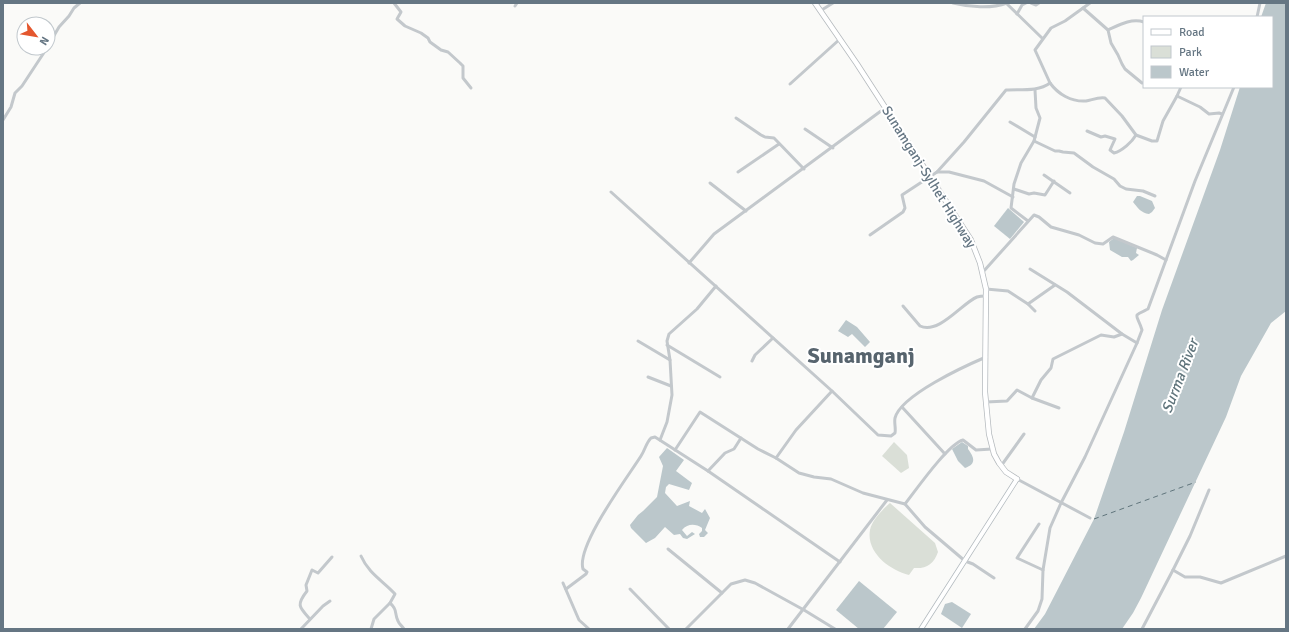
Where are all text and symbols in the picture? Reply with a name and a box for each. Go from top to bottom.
north arrow [16,16,56,56]
legend [1143,16,1273,88]
text: Road [1179,25,1205,40]
text: N [37,34,52,48]
text: Park [1179,45,1202,60]
text: Water [1179,65,1210,80]
street label: Sunamganj-Sylhet Highway [878,103,980,252]
water label: Surma River [1158,334,1203,415]
district label: Sunamganj [807,342,915,369]

